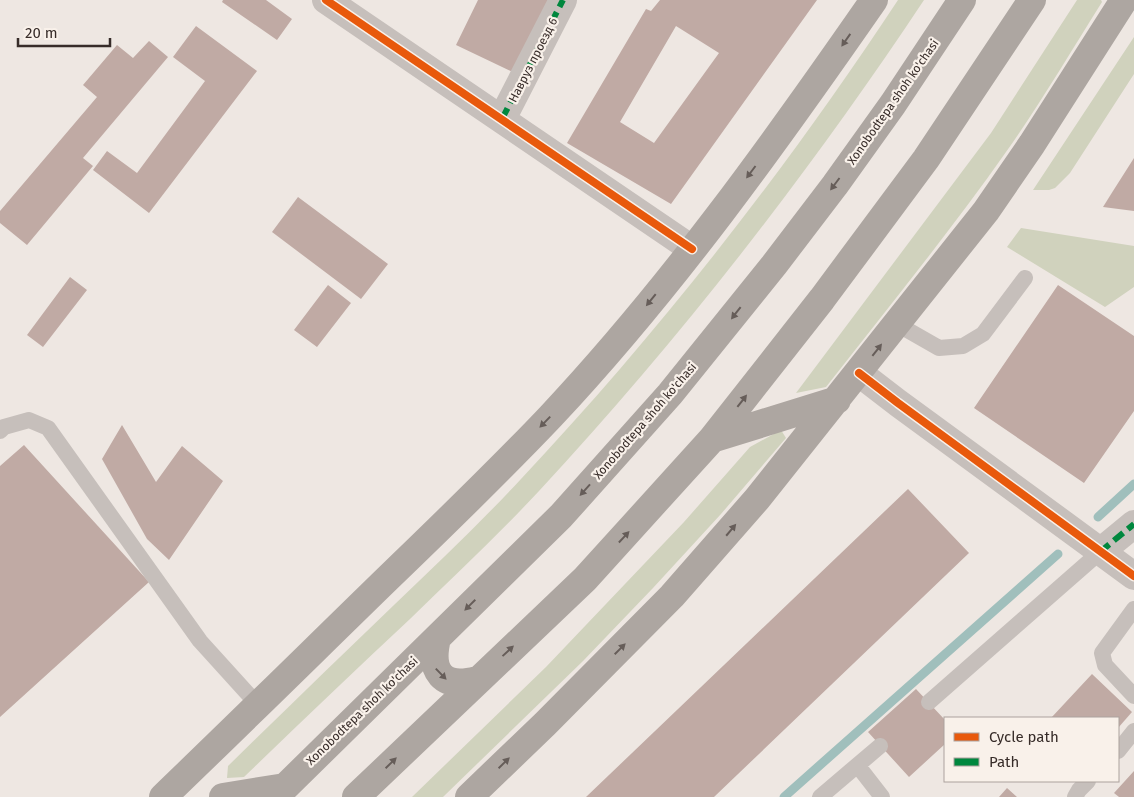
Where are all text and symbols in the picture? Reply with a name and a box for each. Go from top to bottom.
scale bar [18,15,110,47]
street label: Навруз проезд 6 [506,15,560,105]
text: 20 m [25,24,58,42]
one-way arrow [841,33,851,47]
street label: Xonobodtepa shoh ko'chasi [844,37,942,167]
one-way arrow [746,165,756,179]
one-way arrow [830,177,840,191]
one-way arrow [646,293,657,306]
one-way arrow [730,306,741,319]
one-way arrow [872,343,882,357]
street label: Xonobodtepa shoh ko'chasi [591,360,699,482]
one-way arrow [737,394,747,408]
one-way arrow [539,416,551,428]
one-way arrow [579,483,591,495]
one-way arrow [725,524,736,537]
one-way arrow [618,531,630,543]
one-way arrow [464,599,476,611]
one-way arrow [614,643,626,655]
one-way arrow [502,645,514,657]
street label: Xonobodtepa shoh ko'chasi [303,654,421,768]
one-way arrow [436,668,447,680]
legend [944,717,1119,782]
text: Cycle path [989,728,1059,746]
text: Path [989,753,1019,771]
one-way arrow [385,757,397,769]
one-way arrow [498,757,510,769]

